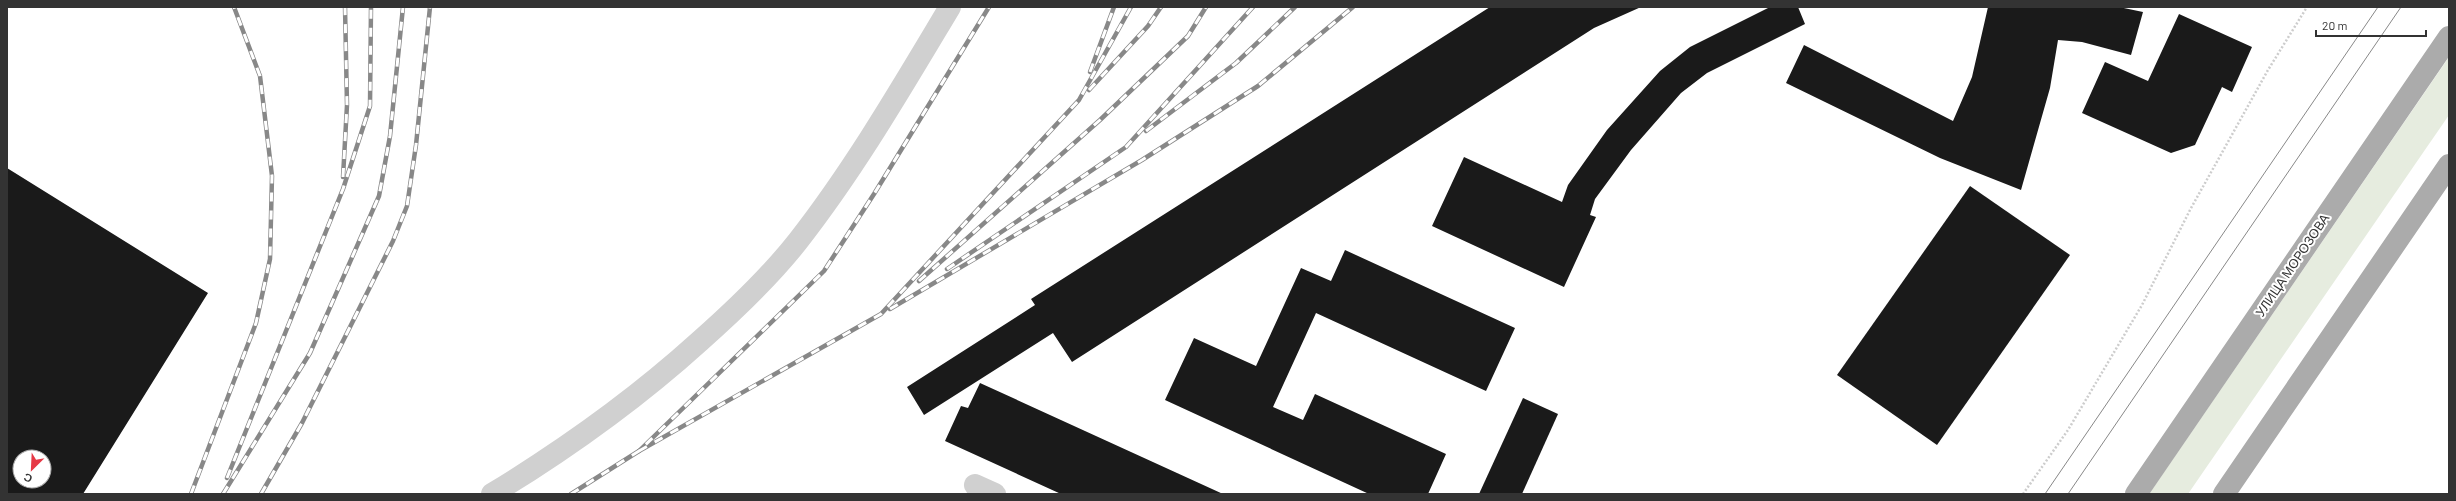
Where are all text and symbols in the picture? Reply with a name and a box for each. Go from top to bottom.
scale bar [2316,12,2426,38]
text: 20 m [2322,18,2348,32]
street label: УЛИЦА МОРОЗОВА [2252,210,2333,320]
north arrow [12,449,52,489]
text: С [21,471,34,486]

